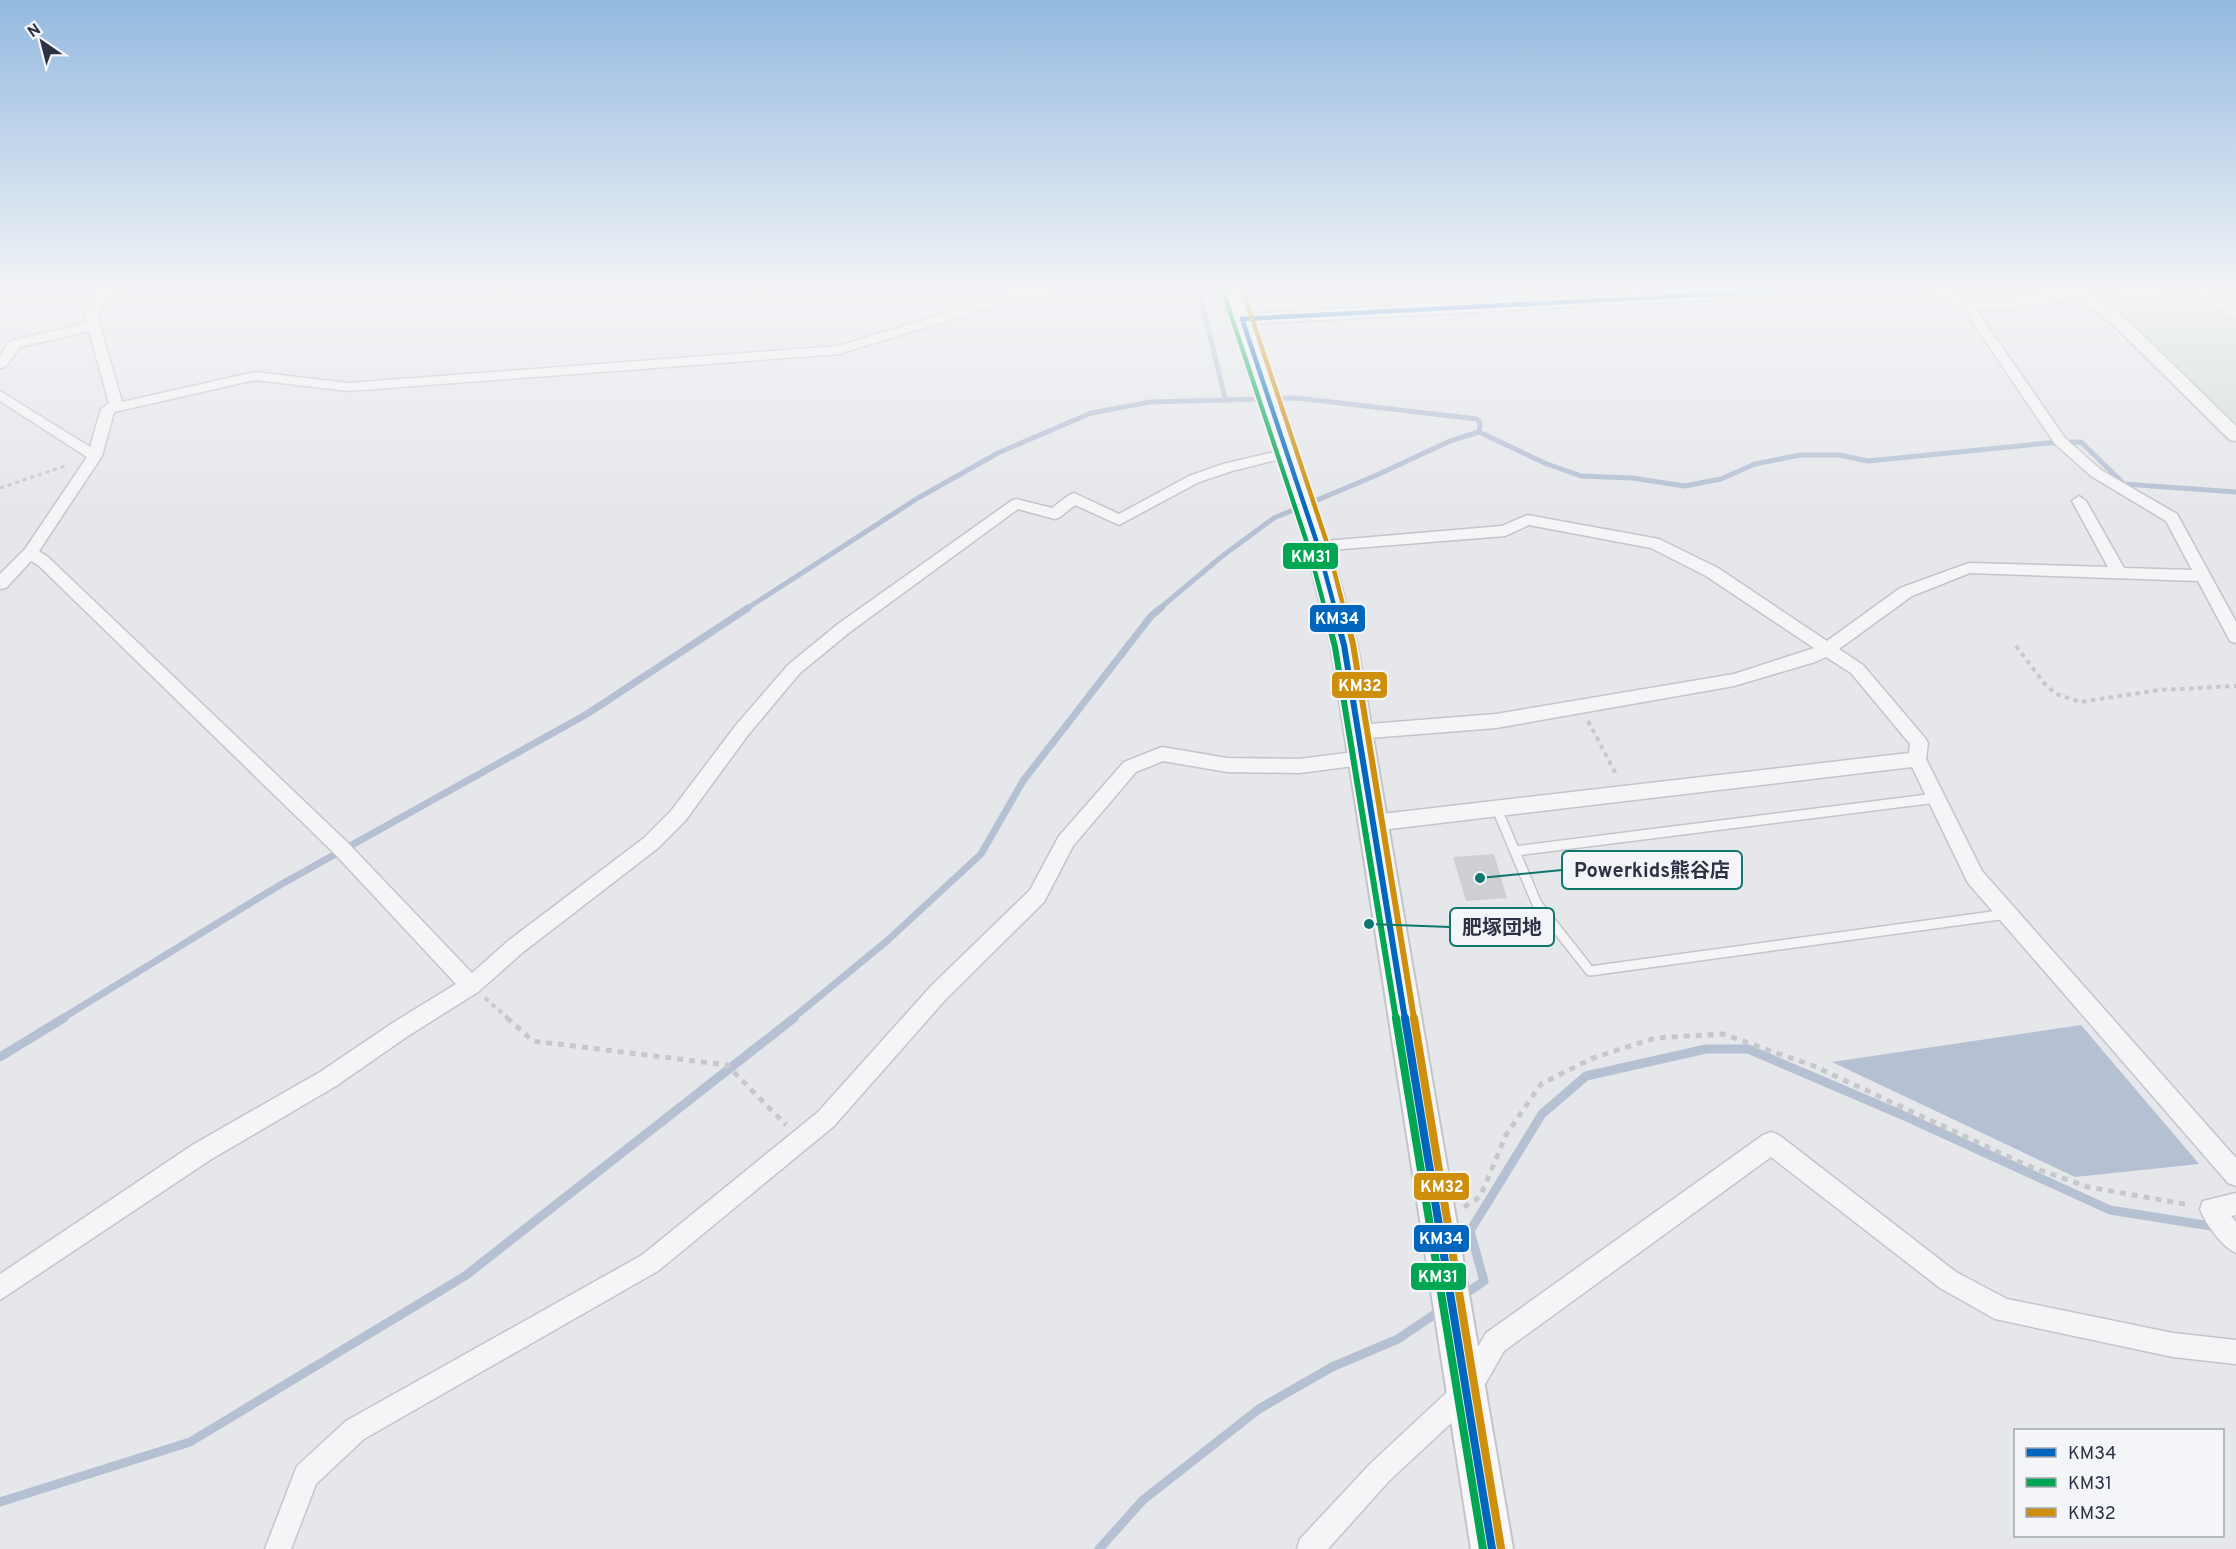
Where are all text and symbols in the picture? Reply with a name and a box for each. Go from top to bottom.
north arrow [12,12,72,72]
text: N [24,20,45,43]
line badge: KM31 [1282,542,1339,570]
text: KM31 [1291,548,1331,568]
line badge: KM34 [1309,604,1366,633]
text: KM34 [1315,610,1359,630]
line badge: KM32 [1331,671,1388,699]
text: KM32 [1338,677,1382,697]
callout: Powerkids熊谷店 [1562,851,1742,889]
text: Powerkids熊谷店 [1574,859,1730,885]
callout: 肥塚団地 [1450,908,1554,946]
text: 肥塚団地 [1462,916,1542,942]
line badge: KM32 [1413,1172,1470,1201]
text: KM32 [1420,1178,1464,1198]
line badge: KM34 [1413,1224,1470,1253]
text: KM34 [1419,1230,1463,1250]
line badge: KM31 [1410,1262,1467,1291]
text: KM31 [1418,1268,1458,1288]
legend [2014,1429,2224,1537]
text: KM34 [2068,1443,2116,1466]
text: KM31 [2068,1473,2112,1496]
text: KM32 [2068,1503,2116,1526]

